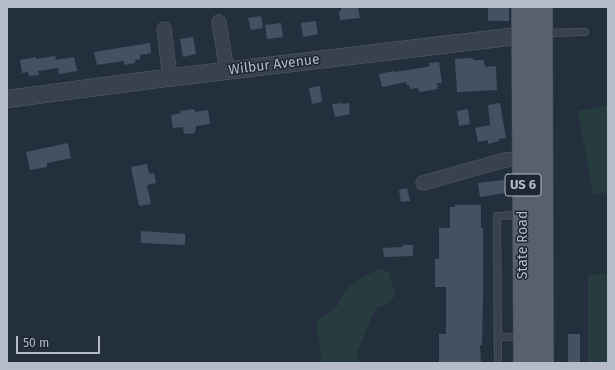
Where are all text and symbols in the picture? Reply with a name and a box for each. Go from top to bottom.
street label: Wilbur Avenue [227,51,321,79]
road number: US 6 [505,174,541,196]
street label: State Road [515,211,531,279]
scale bar [18,328,102,354]
text: 50 m [23,336,49,350]

